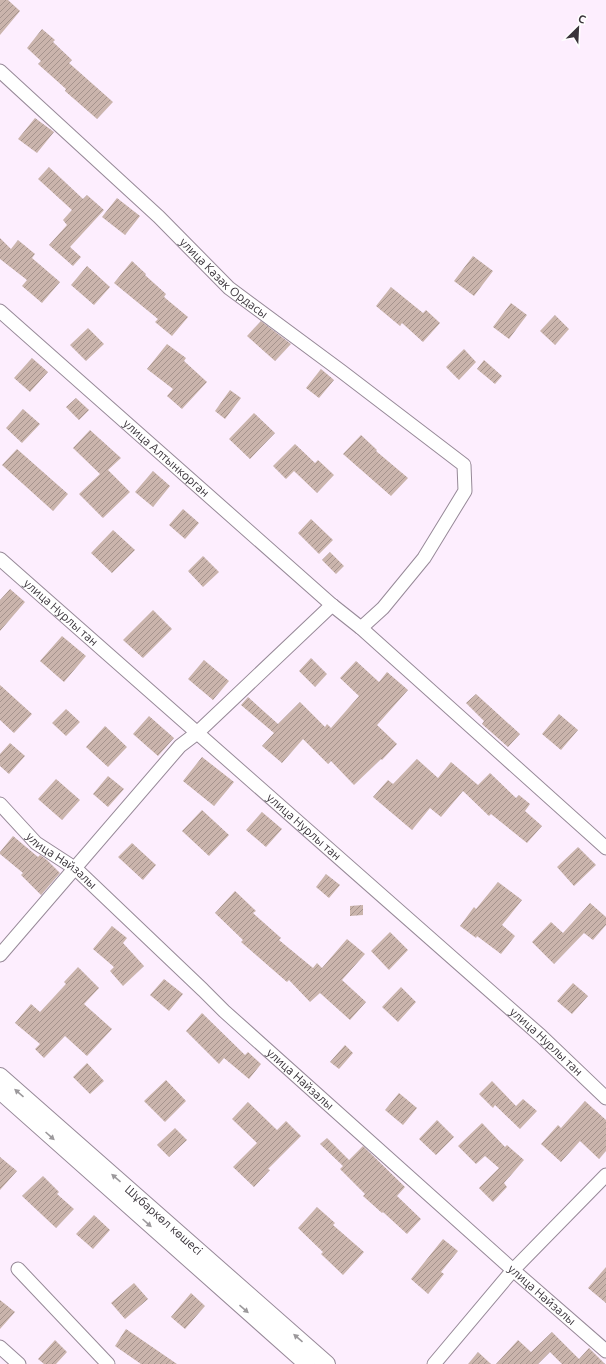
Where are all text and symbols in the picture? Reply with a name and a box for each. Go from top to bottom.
north arrow [558,8,598,48]
text: С [576,12,588,26]
street label: улица Казак Ордасы [177,235,270,320]
street label: улица Алтынкорган [121,416,212,499]
street label: улица Нурлы тан [22,576,101,648]
street label: улица Нурлы тан [265,790,344,862]
street label: улица Найзалы [24,830,100,891]
street label: улица Нурлы тан [508,1005,585,1078]
street label: улица Найзалы [264,1046,336,1112]
one-way arrow [14,1088,24,1097]
one-way arrow [45,1131,55,1141]
one-way arrow [111,1174,122,1183]
street label: Шұбаркөл көшесі [123,1182,205,1257]
one-way arrow [142,1218,152,1227]
street label: улица Найзалы [506,1262,578,1327]
one-way arrow [239,1304,249,1314]
one-way arrow [293,1334,303,1343]

